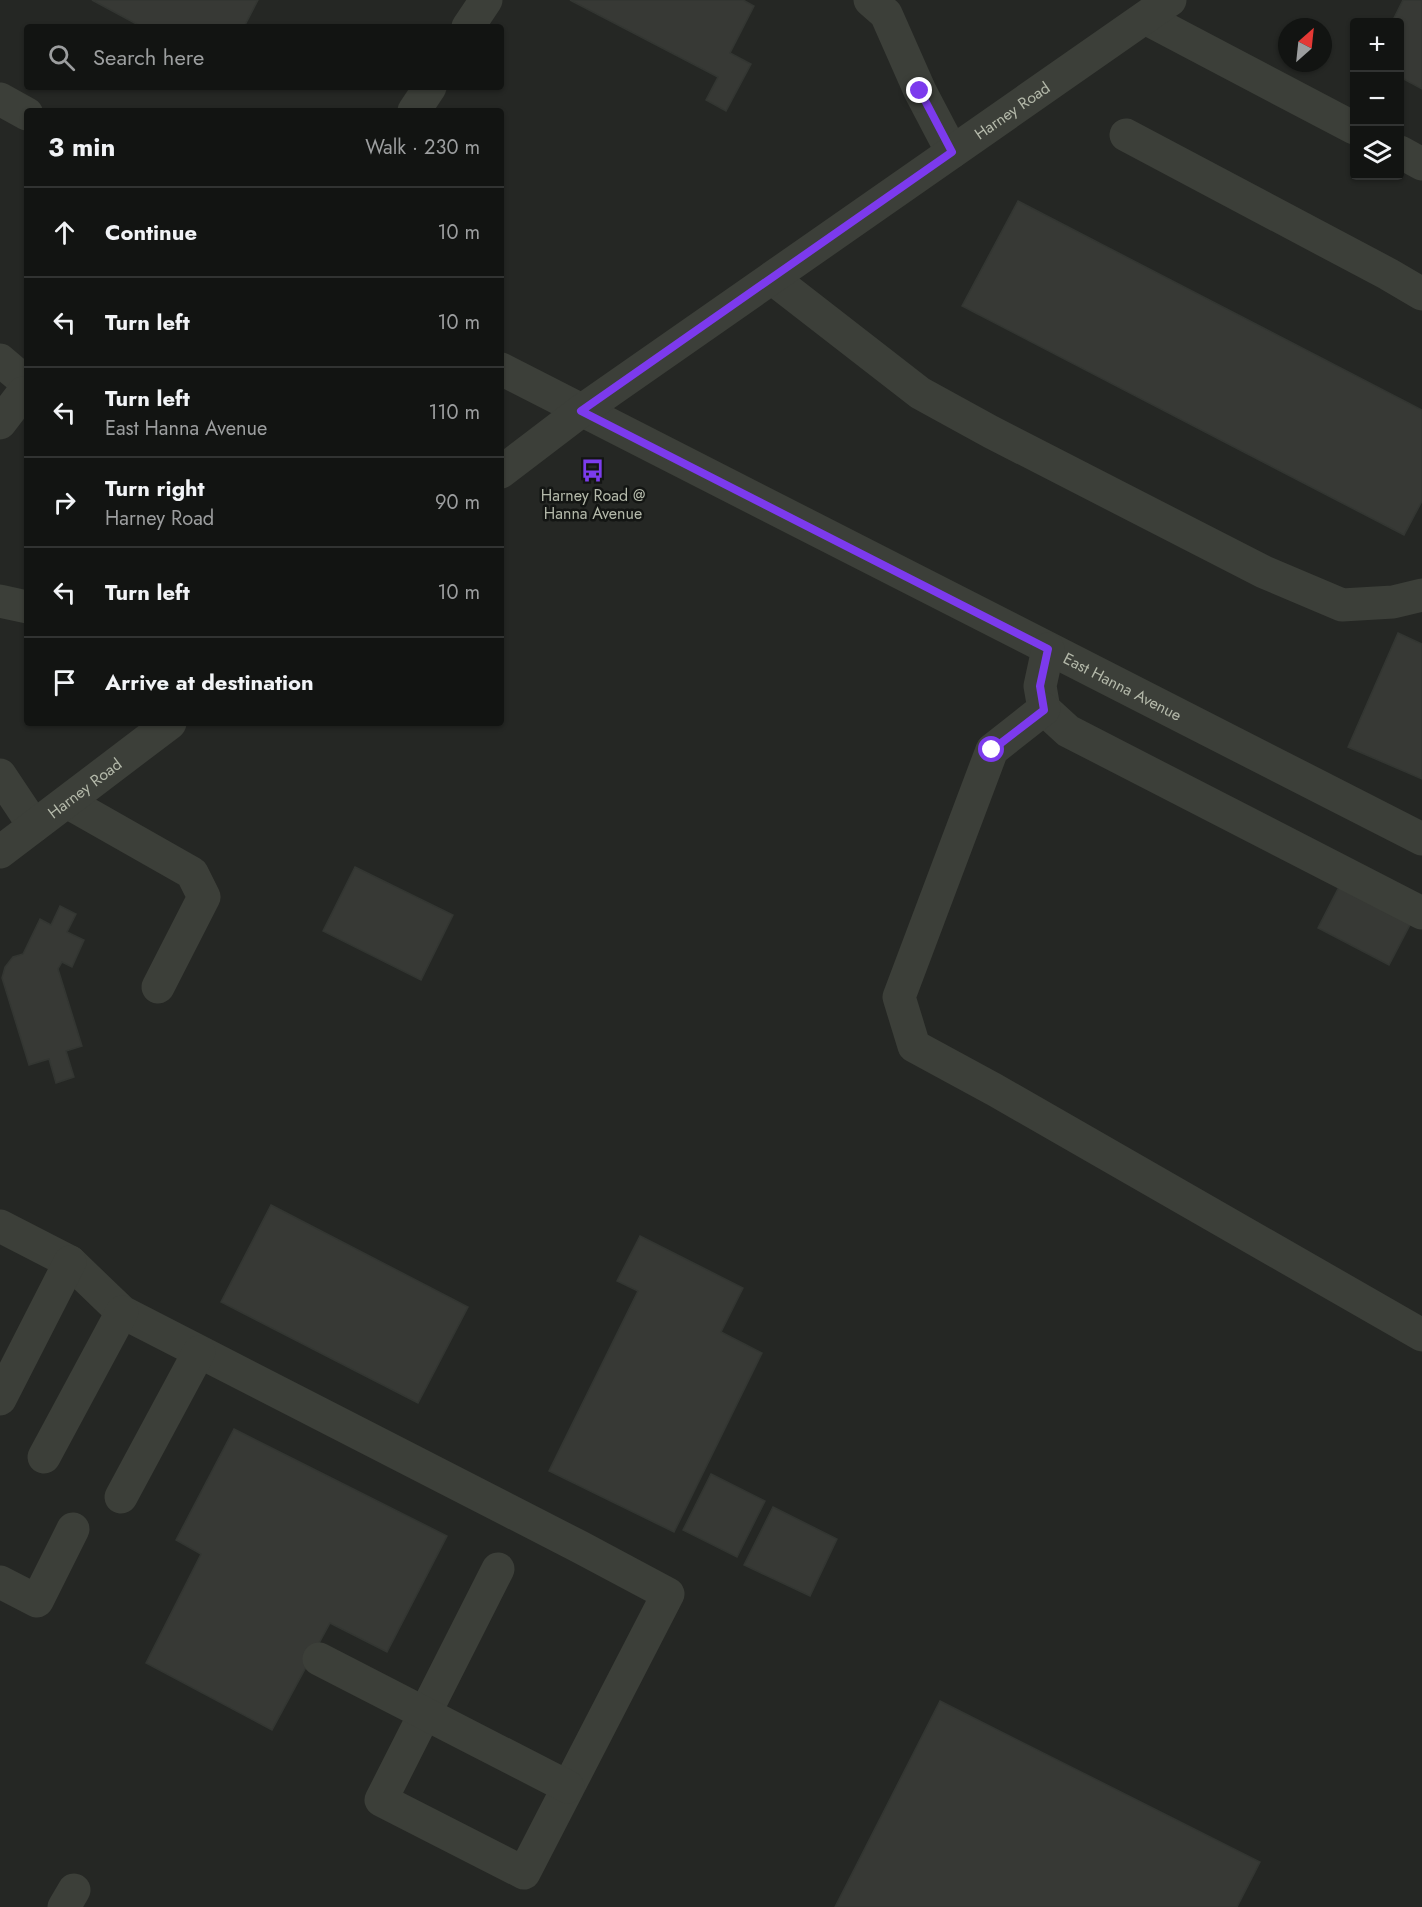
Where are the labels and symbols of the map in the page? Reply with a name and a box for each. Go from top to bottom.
north arrow [1278,18,1332,72]
street label: Harney Road [969,76,1054,145]
route end [906,77,932,103]
bus stop icon: Harney Road @ Hanna Avenue [580,457,606,483]
place label: Harney Road @ Hanna Avenue [541,484,645,525]
street label: East Hanna Avenue [1060,646,1186,726]
route start [978,736,1004,762]
street label: Harney Road [43,752,126,824]

